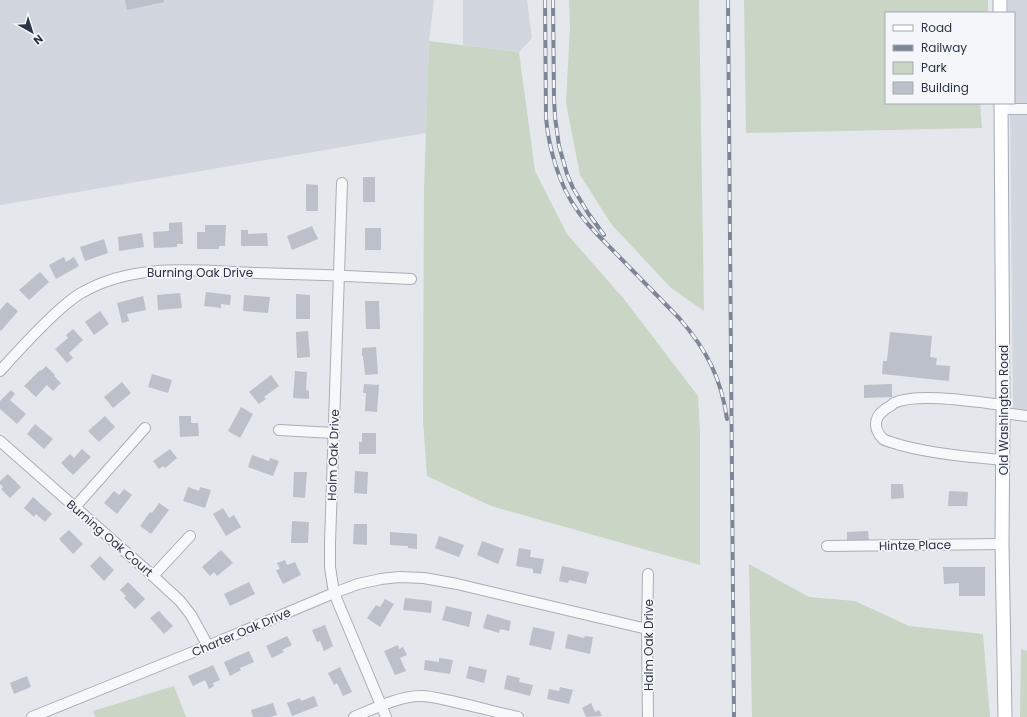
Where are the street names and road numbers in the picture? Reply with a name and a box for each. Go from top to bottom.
street label: Burning Oak Drive [147,264,253,281]
street label: Old Washington Road [995,345,1012,475]
street label: Holm Oak Drive [323,409,343,501]
street label: Burning Oak Court [63,496,157,580]
street label: Hintze Place [879,536,951,554]
street label: Halm Oak Drive [640,599,657,691]
street label: Charter Oak Drive [189,603,293,661]

